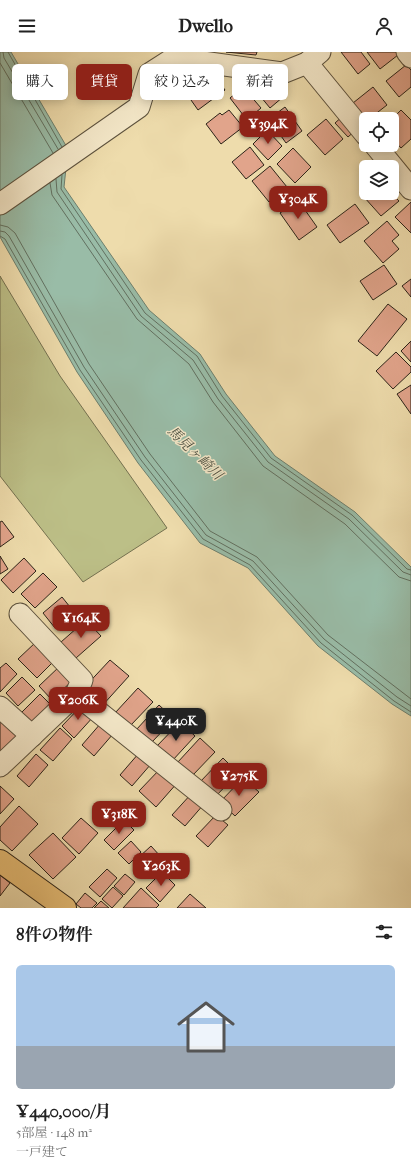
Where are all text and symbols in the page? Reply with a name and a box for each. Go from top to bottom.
icon: menu [16,15,38,37]
icon: person [373,15,395,37]
text: Dwello [178,16,233,37]
chip: 購入 [12,64,68,100]
chip: 賃貸 [76,64,132,100]
chip: 絞り込み [140,64,224,100]
chip: 新着 [232,64,288,100]
pin: ¥394K [240,111,296,145]
map controls [359,112,399,200]
button: locate [359,112,399,152]
text: ¥394K [248,116,288,131]
button: layers [359,160,399,200]
pin: ¥304K [270,186,326,220]
text: ¥304K [278,191,318,206]
water label: 馬見ヶ崎川 [164,423,228,485]
pin: ¥164K [53,605,109,639]
text: ¥164K [62,610,100,625]
pin: ¥206K [50,687,106,721]
text: ¥206K [58,692,98,707]
pin: ¥440K [148,708,204,742]
text: ¥440K [155,713,197,728]
pin: ¥275K [211,763,267,797]
text: ¥275K [220,768,258,783]
pin: ¥318K [91,801,147,835]
text: ¥318K [101,806,137,821]
pin: ¥263K [133,853,189,887]
text: ¥263K [142,858,180,873]
icon: filters [373,921,395,943]
text: 8件の物件 [16,924,93,944]
icon: home [170,991,242,1063]
text: ¥440,000/月 [16,1101,112,1121]
text: 5部屋 · 148 m² [16,1125,92,1140]
text: 一戸建て [16,1144,68,1159]

